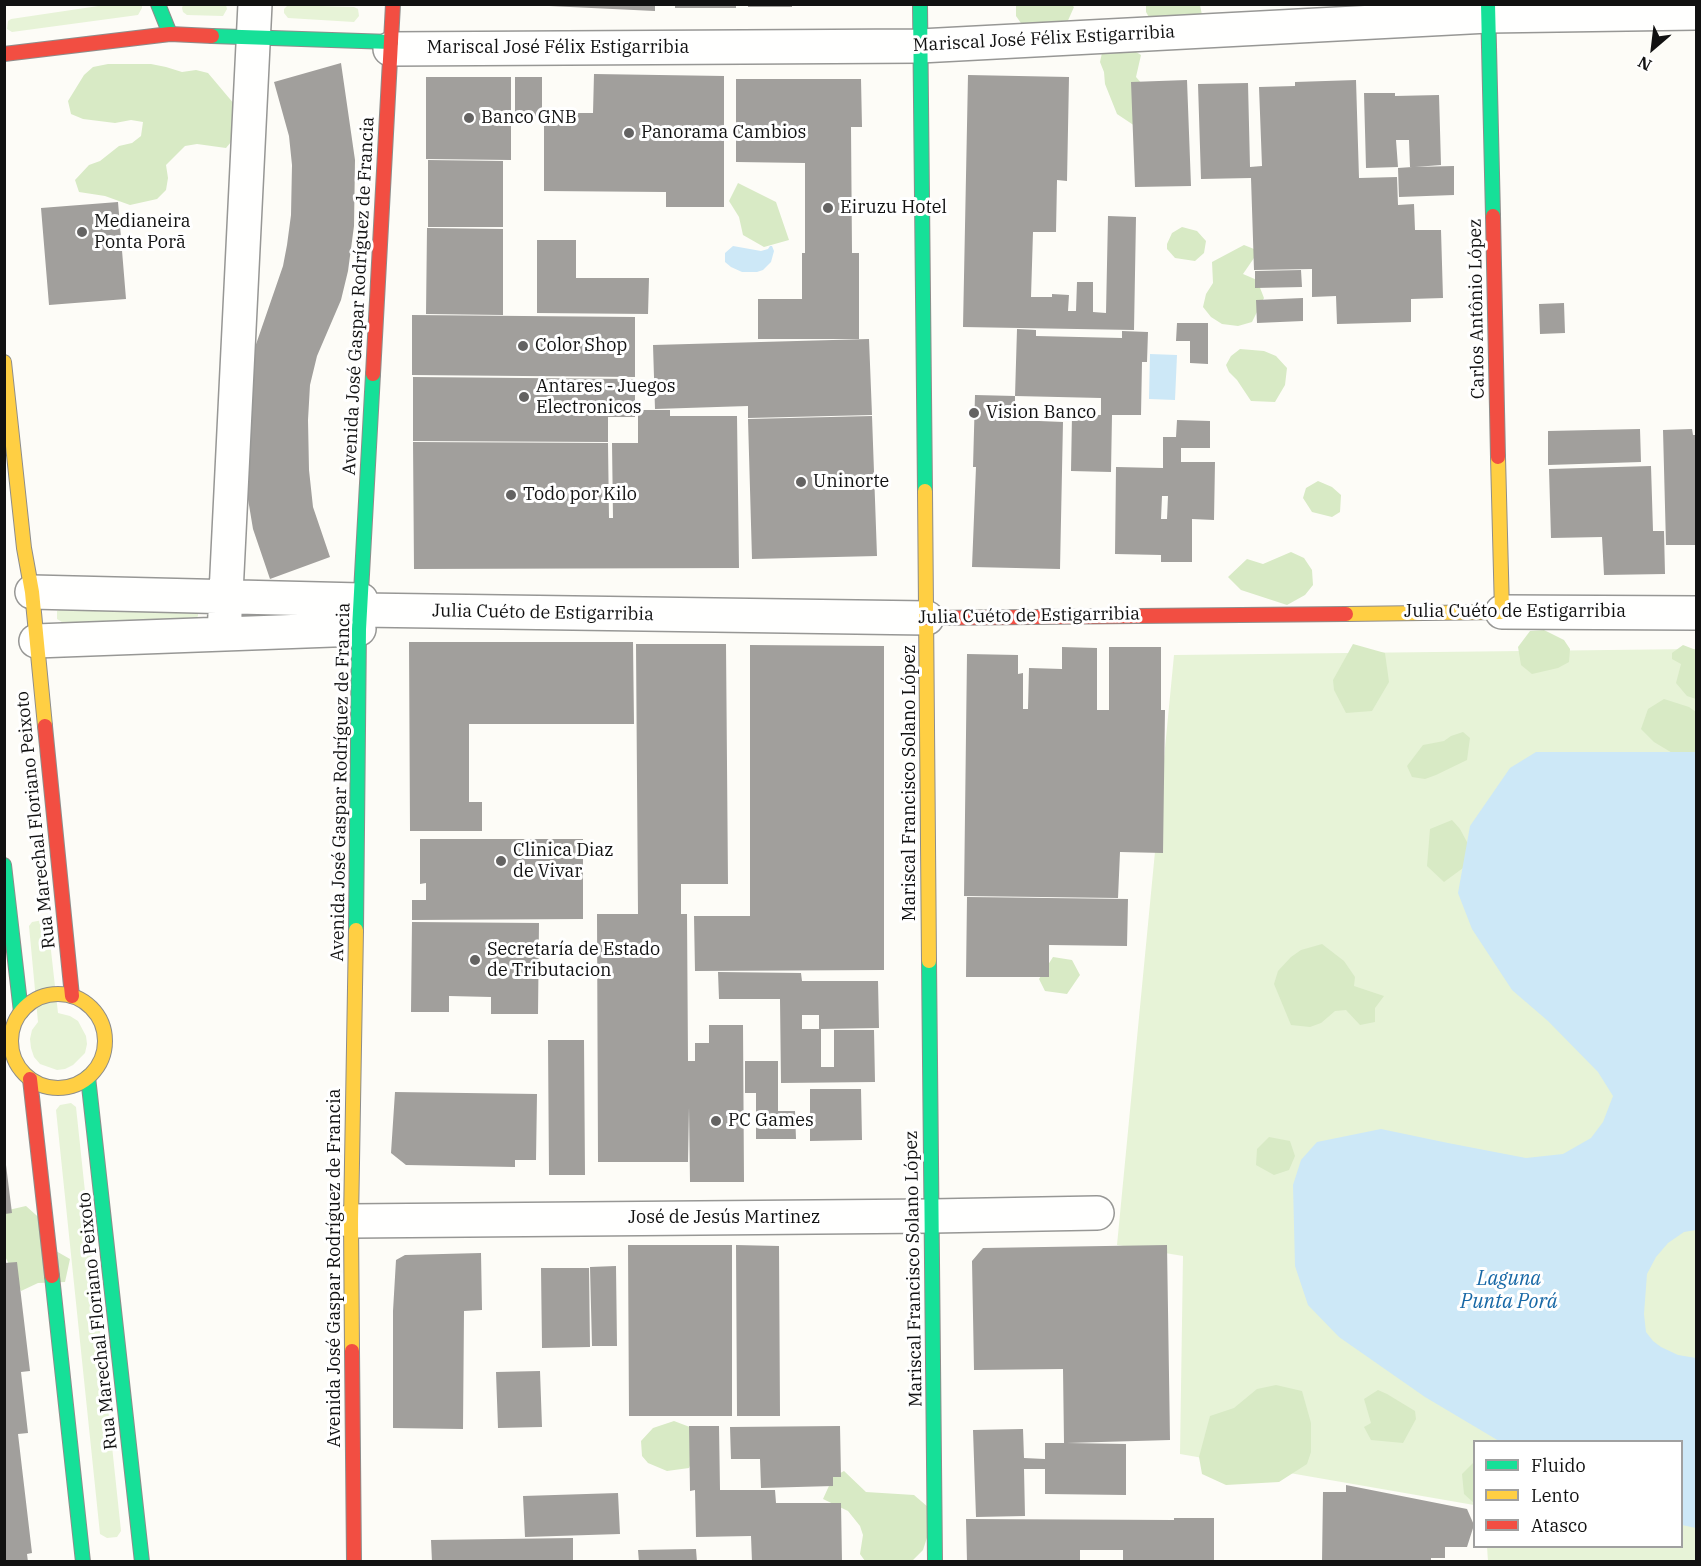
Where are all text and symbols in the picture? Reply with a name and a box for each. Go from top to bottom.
north arrow [1623,18,1683,78]
street label: Mariscal José Félix Estigarribia [912,21,1176,57]
street label: Mariscal José Félix Estigarribia [427,37,689,59]
text: N [1634,52,1655,76]
place label: Banco GNB [481,107,577,129]
marker: Banco GNB [462,111,476,125]
street label: Avenida José Gaspar Rodríguez de Francia [339,116,379,476]
place label: Panorama Cambios [641,122,806,144]
marker: Panorama Cambios [622,126,636,140]
place label: Eiruzu Hotel [840,197,947,219]
marker: Eiruzu Hotel [821,201,835,215]
place label: Medianeira Ponta Porã [94,211,191,254]
street label: Carlos Antônio López [1465,219,1489,399]
marker: Medianeira Ponta Porã [75,225,89,239]
place label: Color Shop [535,335,627,357]
marker: Color Shop [516,339,530,353]
place label: Antares - Juegos Electronicos [536,376,675,418]
marker: Antares - Juegos Electronicos [517,390,531,404]
place label: Vision Banco [986,402,1096,424]
marker: Vision Banco [967,406,981,420]
place label: Uninorte [813,471,889,493]
marker: Uninorte [794,475,808,489]
place label: Todo por Kilo [523,484,637,506]
marker: Todo por Kilo [504,488,518,502]
street label: Julia Cuéto de Estigarribia [432,600,654,626]
street label: Julia Cuéto de Estigarribia [1404,601,1626,623]
street label: Avenida José Gaspar Rodríguez de Francia [327,602,355,962]
street label: Julia Cuéto de Estigarribia [918,603,1140,629]
street label: Mariscal Francisco Solano López [899,645,921,921]
street label: Rua Marechal Floriano Peixoto [12,690,60,950]
place label: Clinica Diaz de Vivar [513,840,614,882]
marker: Clinica Diaz de Vivar [494,854,508,868]
place label: Secretaría de Estado de Tributacion [487,939,660,982]
marker: Secretaría de Estado de Tributacion [468,953,482,967]
street label: Avenida José Gaspar Rodríguez de Francia [324,1088,346,1448]
place label: PC Games [728,1110,814,1132]
marker: PC Games [709,1114,723,1128]
street label: Mariscal Francisco Solano López [901,1131,927,1407]
street label: Rua Marechal Floriano Peixoto [74,1191,122,1451]
street label: José de Jesús Martinez [628,1207,820,1229]
water label: Laguna Punta Porá [1460,1267,1558,1314]
legend [1473,1440,1683,1548]
text: Fluido [1531,1454,1586,1477]
text: Lento [1531,1484,1579,1507]
text: Atasco [1531,1514,1587,1537]

